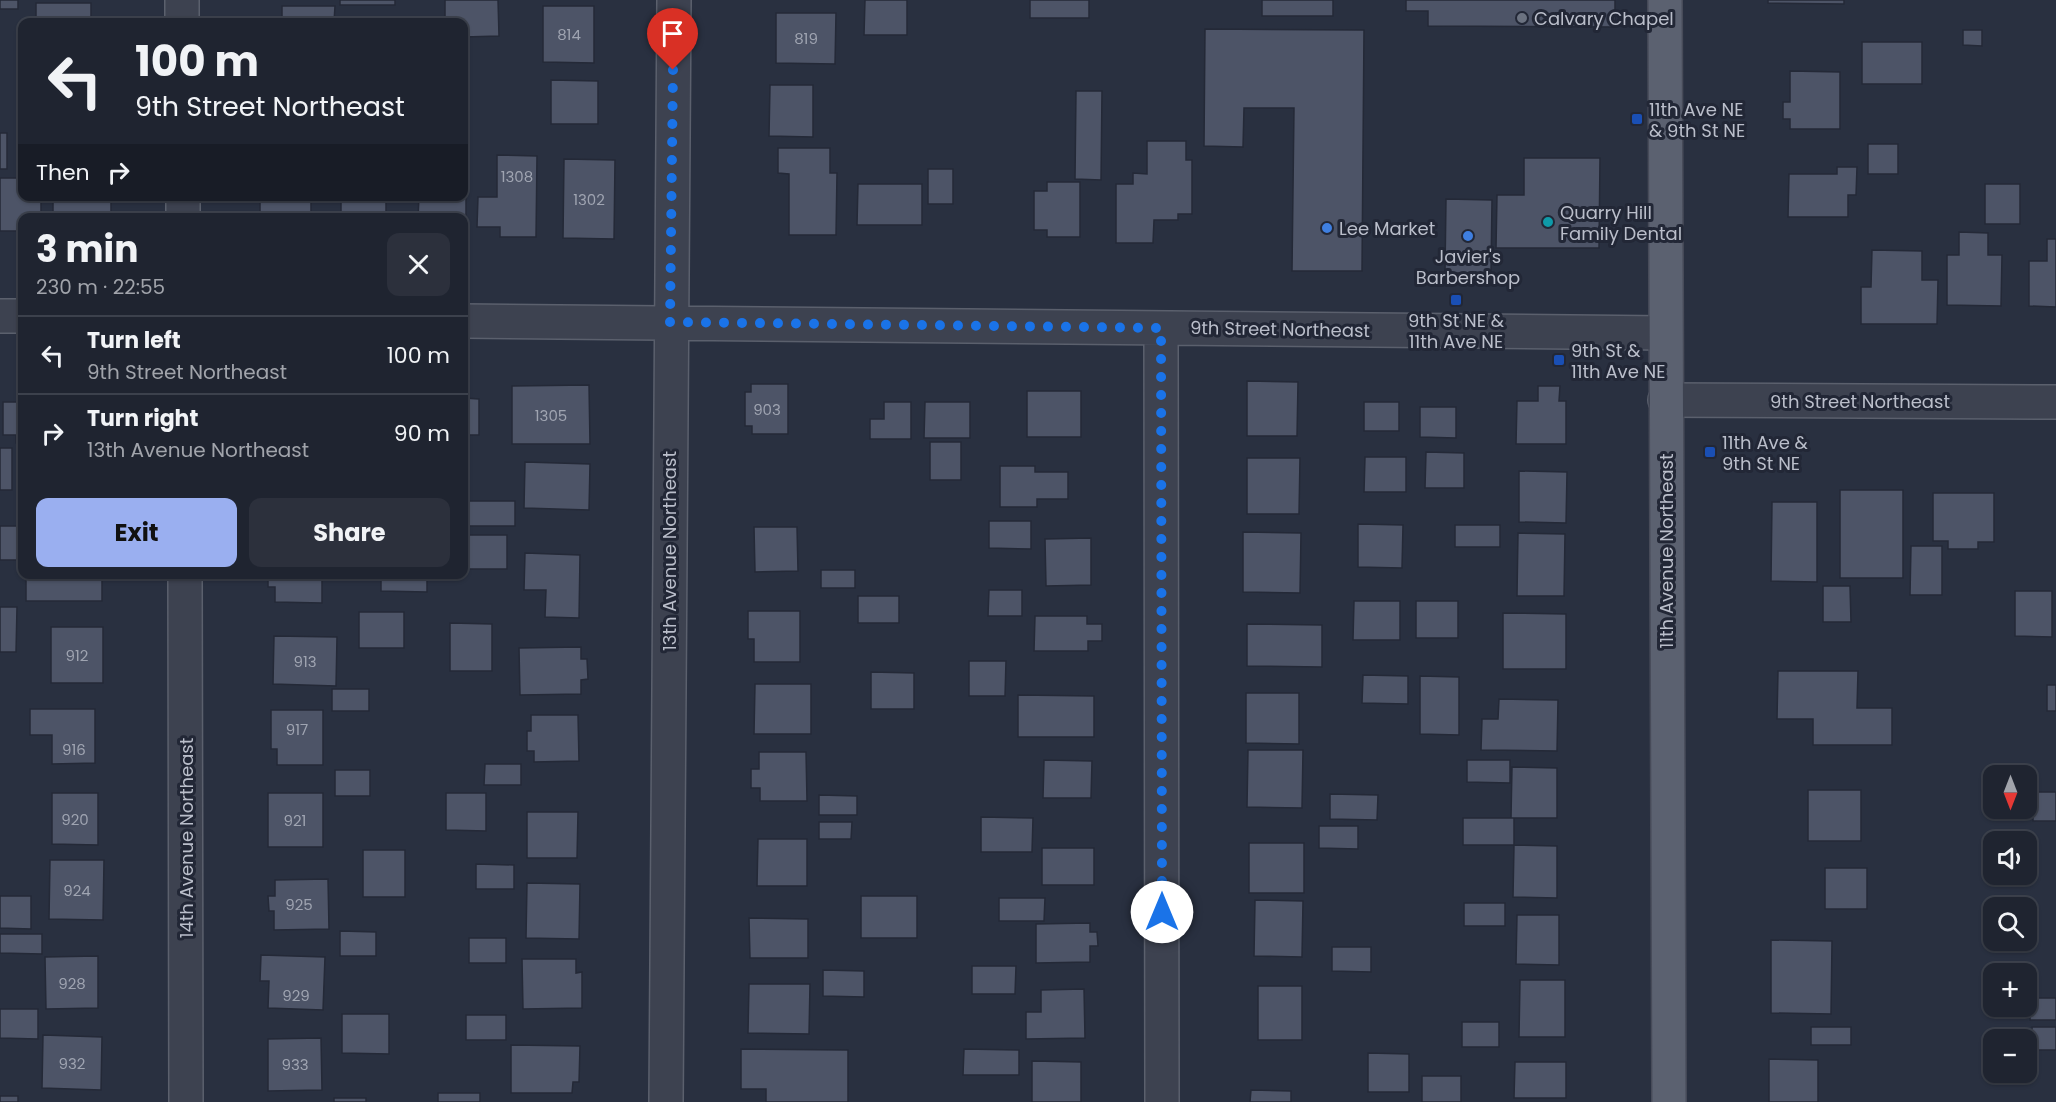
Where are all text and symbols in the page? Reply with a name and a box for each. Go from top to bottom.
place label: Calvary Chapel [1534,6,1674,31]
pin [647,8,698,70]
marker: Calvary Chapel [1515,11,1529,25]
icon: arrive [656,17,689,50]
house number: 814 [557,24,581,45]
house number: 819 [794,28,818,49]
text: 100 m [135,32,259,91]
icon: left [36,42,114,120]
text: 9th Street Northeast [135,88,405,125]
place label: 11th Ave NE & 9th St NE [1649,97,1745,143]
marker: 11th Ave NE & 9th St NE [1630,112,1644,126]
icon: right [102,156,135,189]
text: Then [36,157,90,188]
house number: 1308 [501,166,533,187]
house number: 1302 [573,189,605,210]
place label: Quarry Hill Family Dental [1560,200,1682,246]
marker: Quarry Hill Family Dental [1541,215,1555,229]
place label: Lee Market [1339,216,1435,241]
marker: Lee Market [1320,221,1334,235]
text: 3 min [36,224,138,275]
marker: Javier's Barbershop [1461,229,1475,243]
button: close [387,233,450,296]
place label: Javier's Barbershop [1416,244,1520,290]
text: 230 m · 22:55 [36,273,165,301]
marker: 9th St NE & 11th Ave NE [1449,293,1463,307]
place label: 9th St NE & 11th Ave NE [1408,308,1505,354]
street label: 9th Street Northeast [1190,315,1370,343]
text: Turn left [87,325,181,356]
place label: 9th St & 11th Ave NE [1571,338,1665,384]
icon: left [36,339,69,372]
text: 100 m [387,340,450,371]
marker: 9th St & 11th Ave NE [1552,353,1566,367]
text: 9th Street Northeast [87,358,287,386]
street label: 9th Street Northeast [1770,389,1950,414]
house number: 903 [753,399,781,420]
text: Turn right [87,403,198,434]
house number: 1305 [535,405,567,426]
icon: right [36,417,69,450]
text: 90 m [394,418,450,449]
place label: 11th Ave & 9th St NE [1722,430,1809,476]
text: 13th Avenue Northeast [87,436,309,464]
marker: 11th Ave & 9th St NE [1703,445,1717,459]
street label: 13th Avenue Northeast [657,451,682,651]
street label: 11th Avenue Northeast [1654,453,1679,649]
button: Exit [36,498,237,567]
button: Share [249,498,450,567]
house number: 912 [66,645,88,666]
house number: 913 [293,651,317,672]
house number: 917 [286,719,308,740]
street label: 14th Avenue Northeast [174,738,199,938]
house number: 916 [62,739,86,760]
north arrow [1983,765,2037,819]
map controls [1983,765,2037,1083]
house number: 920 [61,809,89,830]
house number: 921 [284,810,306,831]
button: sound [1983,831,2037,885]
house number: 924 [63,880,91,901]
position arrow [1130,880,1194,944]
house number: 925 [285,894,313,915]
button: search [1983,897,2037,951]
button: + [1983,963,2037,1017]
house number: 928 [58,973,86,994]
house number: 929 [282,985,310,1006]
button: − [1983,1029,2037,1083]
house number: 932 [59,1053,85,1074]
house number: 933 [281,1054,309,1075]

